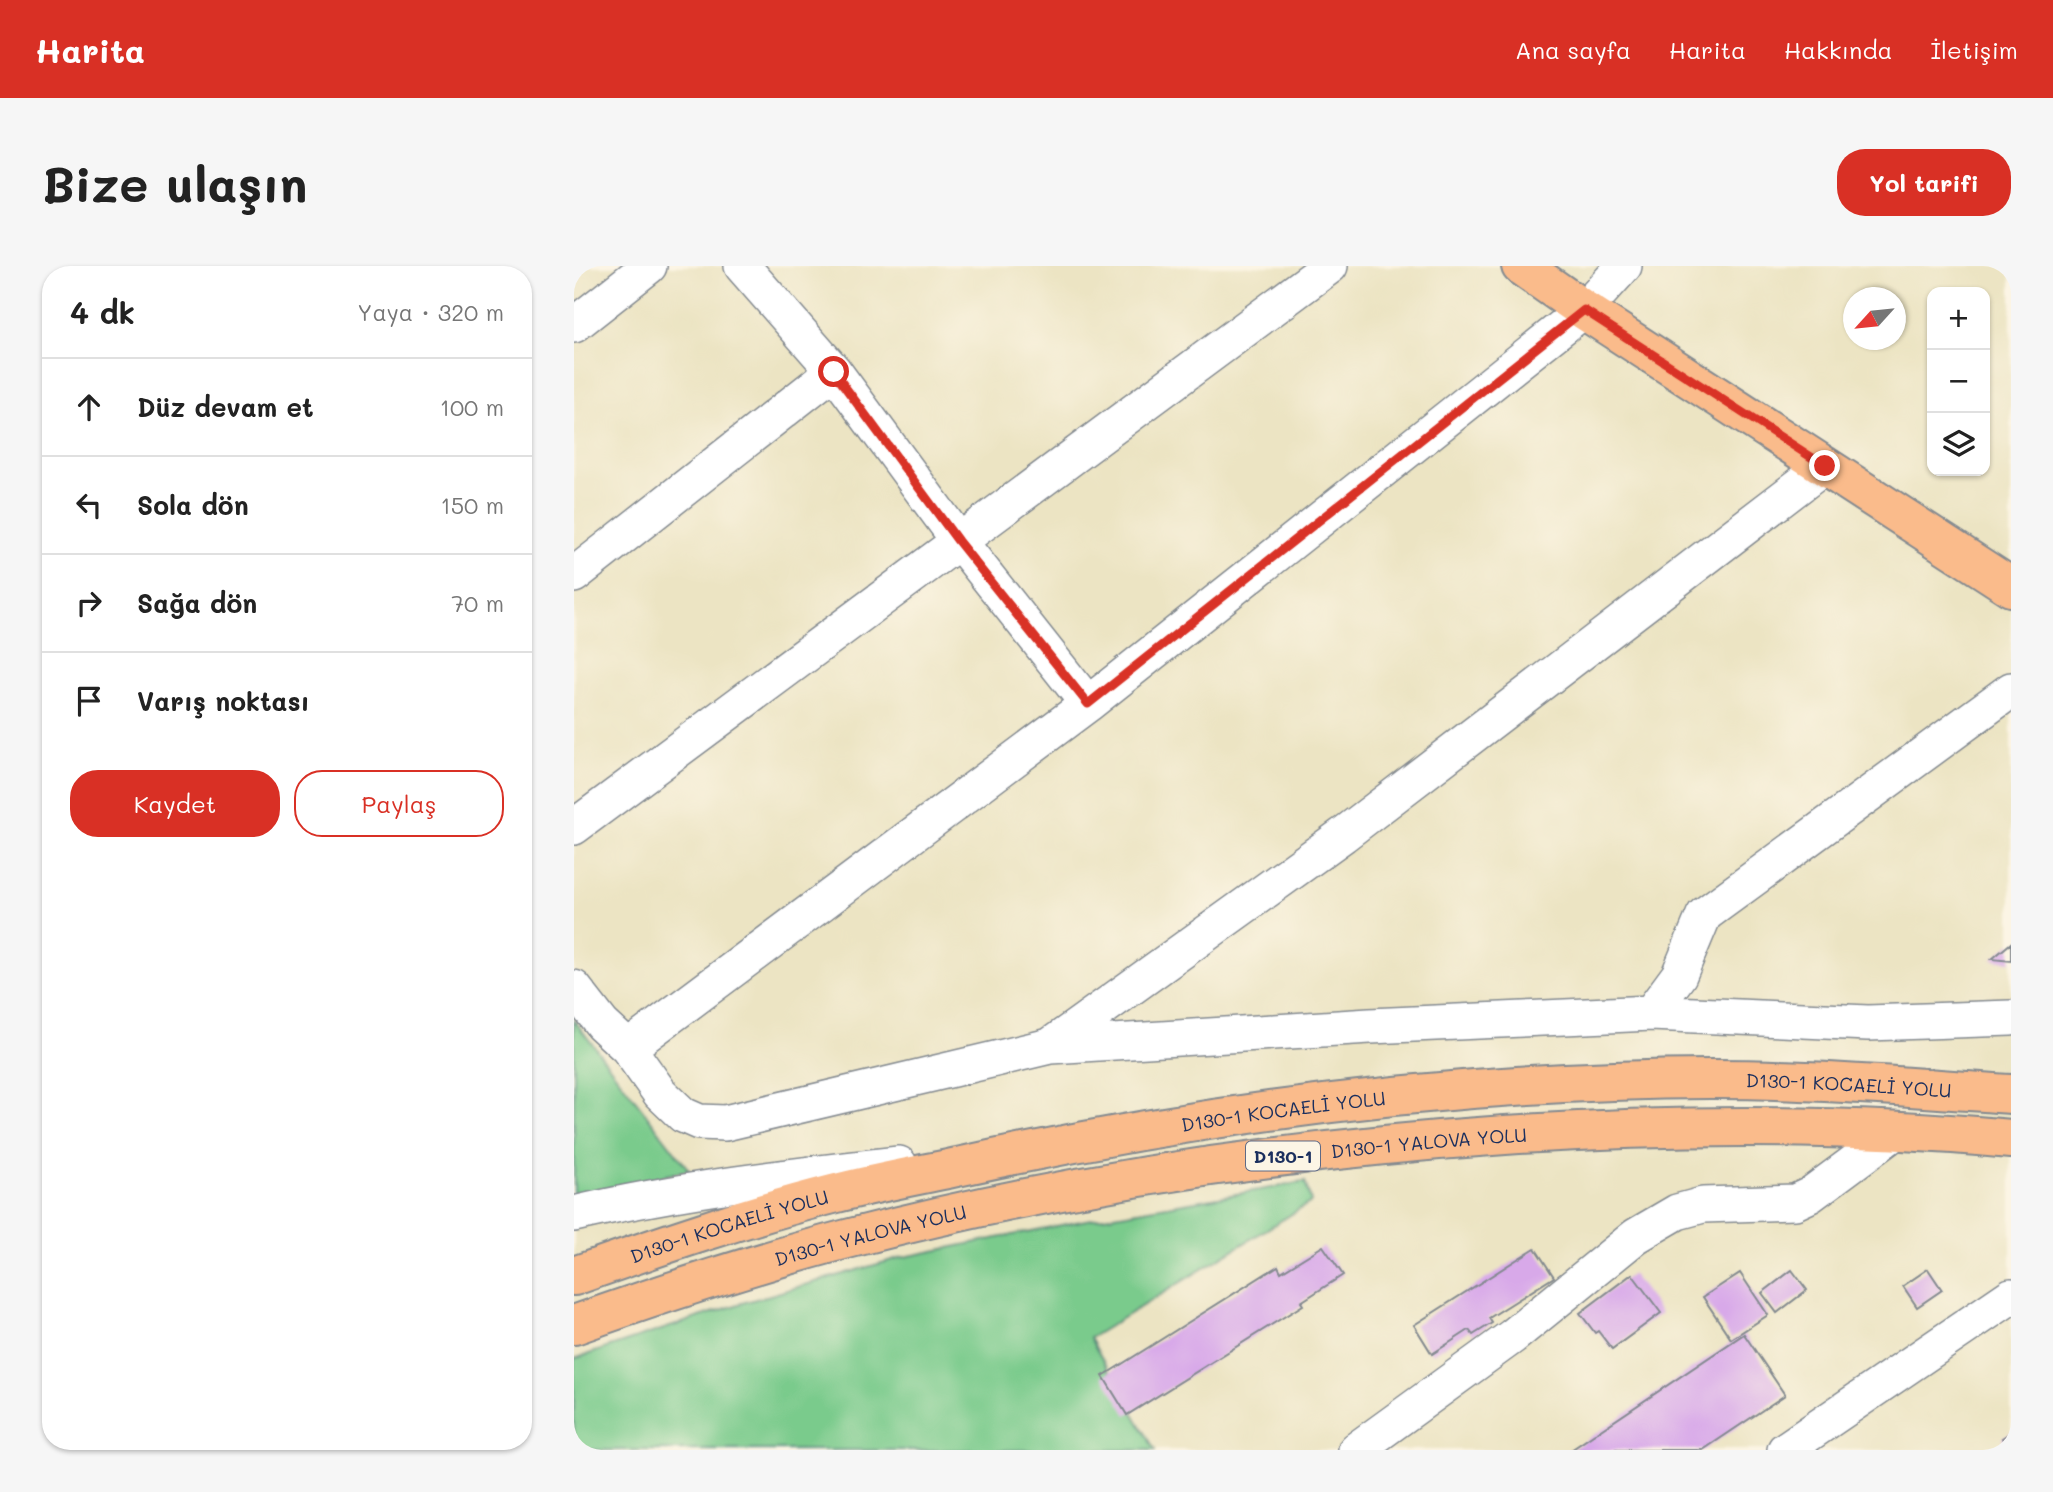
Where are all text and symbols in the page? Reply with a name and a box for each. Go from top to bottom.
text: Harita [35,28,145,71]
text: Ana sayfa [1515,34,1631,65]
text: Harita [1669,34,1746,65]
text: Hakkında [1784,34,1893,65]
text: İletişim [1931,34,2018,65]
button: Yol tarifi [1837,149,2011,216]
text: Bize ulaşın [42,151,307,214]
north arrow [1843,287,1906,350]
map controls [1927,287,1990,476]
button: + [1927,287,1990,350]
text: 4 dk [70,292,135,332]
text: Yaya · 320 m [357,297,504,327]
button: − [1927,350,1990,413]
route start [818,356,849,387]
icon: ahead [70,388,108,426]
text: Düz devam et [137,390,314,424]
text: 100 m [440,392,504,422]
button: layers [1927,413,1990,476]
route end [1809,450,1840,481]
icon: left [70,486,108,524]
text: Sola dön [137,488,249,522]
text: 150 m [440,490,504,520]
icon: right [70,584,108,622]
text: Sağa dön [137,586,257,620]
text: 70 m [451,588,504,618]
icon: arrive [70,682,108,720]
text: Varış noktası [137,684,310,718]
button: Kaydet [70,770,280,837]
button: Paylaş [294,770,504,837]
street label: D130-1 KOCAELİ YOLU [1746,1067,1952,1102]
street label: D130-1 KOCAELİ YOLU [1179,1084,1387,1136]
street label: D130-1 YALOVA YOLU [1330,1121,1528,1163]
road number: D130-1 [1246,1142,1320,1170]
street label: D130-1 KOCAELİ YOLU [627,1183,831,1268]
street label: D130-1 YALOVA YOLU [772,1198,968,1271]

